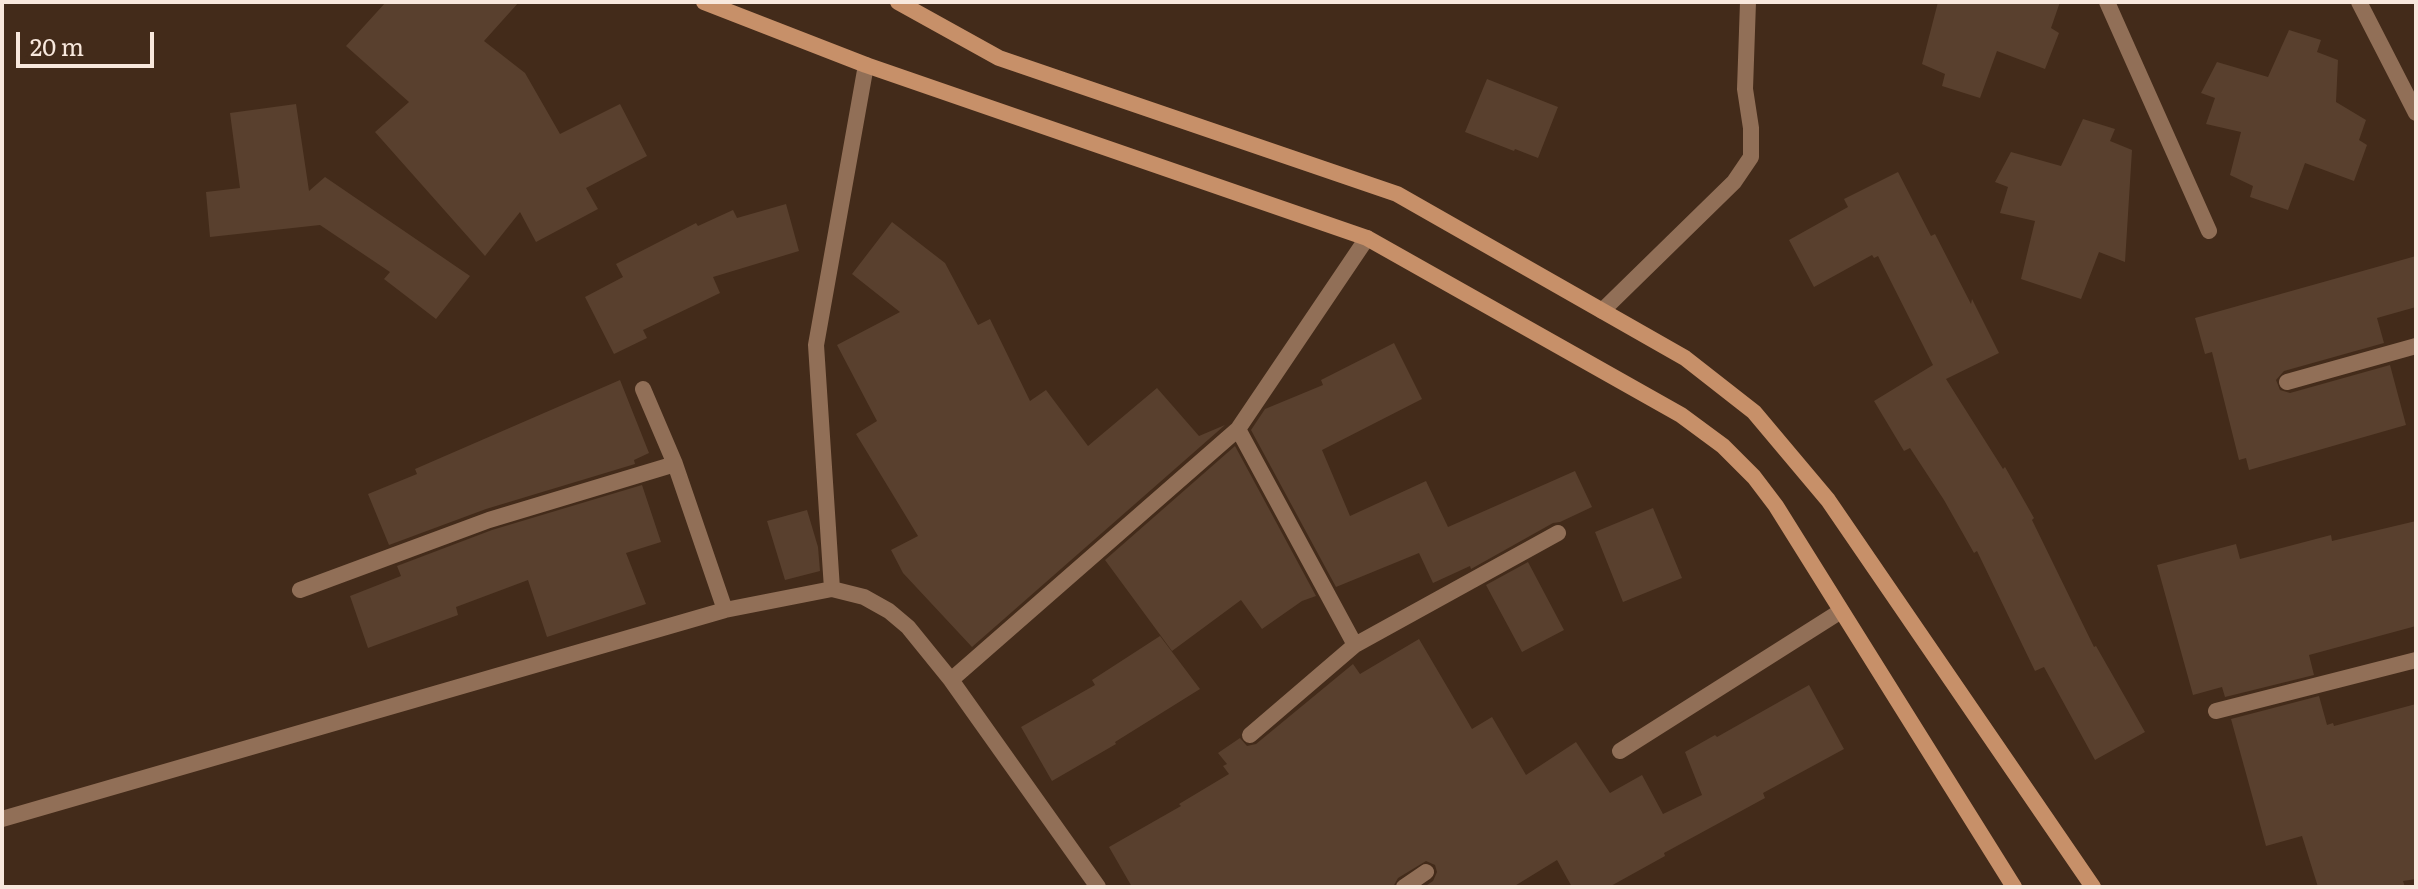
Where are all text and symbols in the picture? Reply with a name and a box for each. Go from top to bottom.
scale bar [20,16,158,66]
text: 20 m [30,28,84,63]

